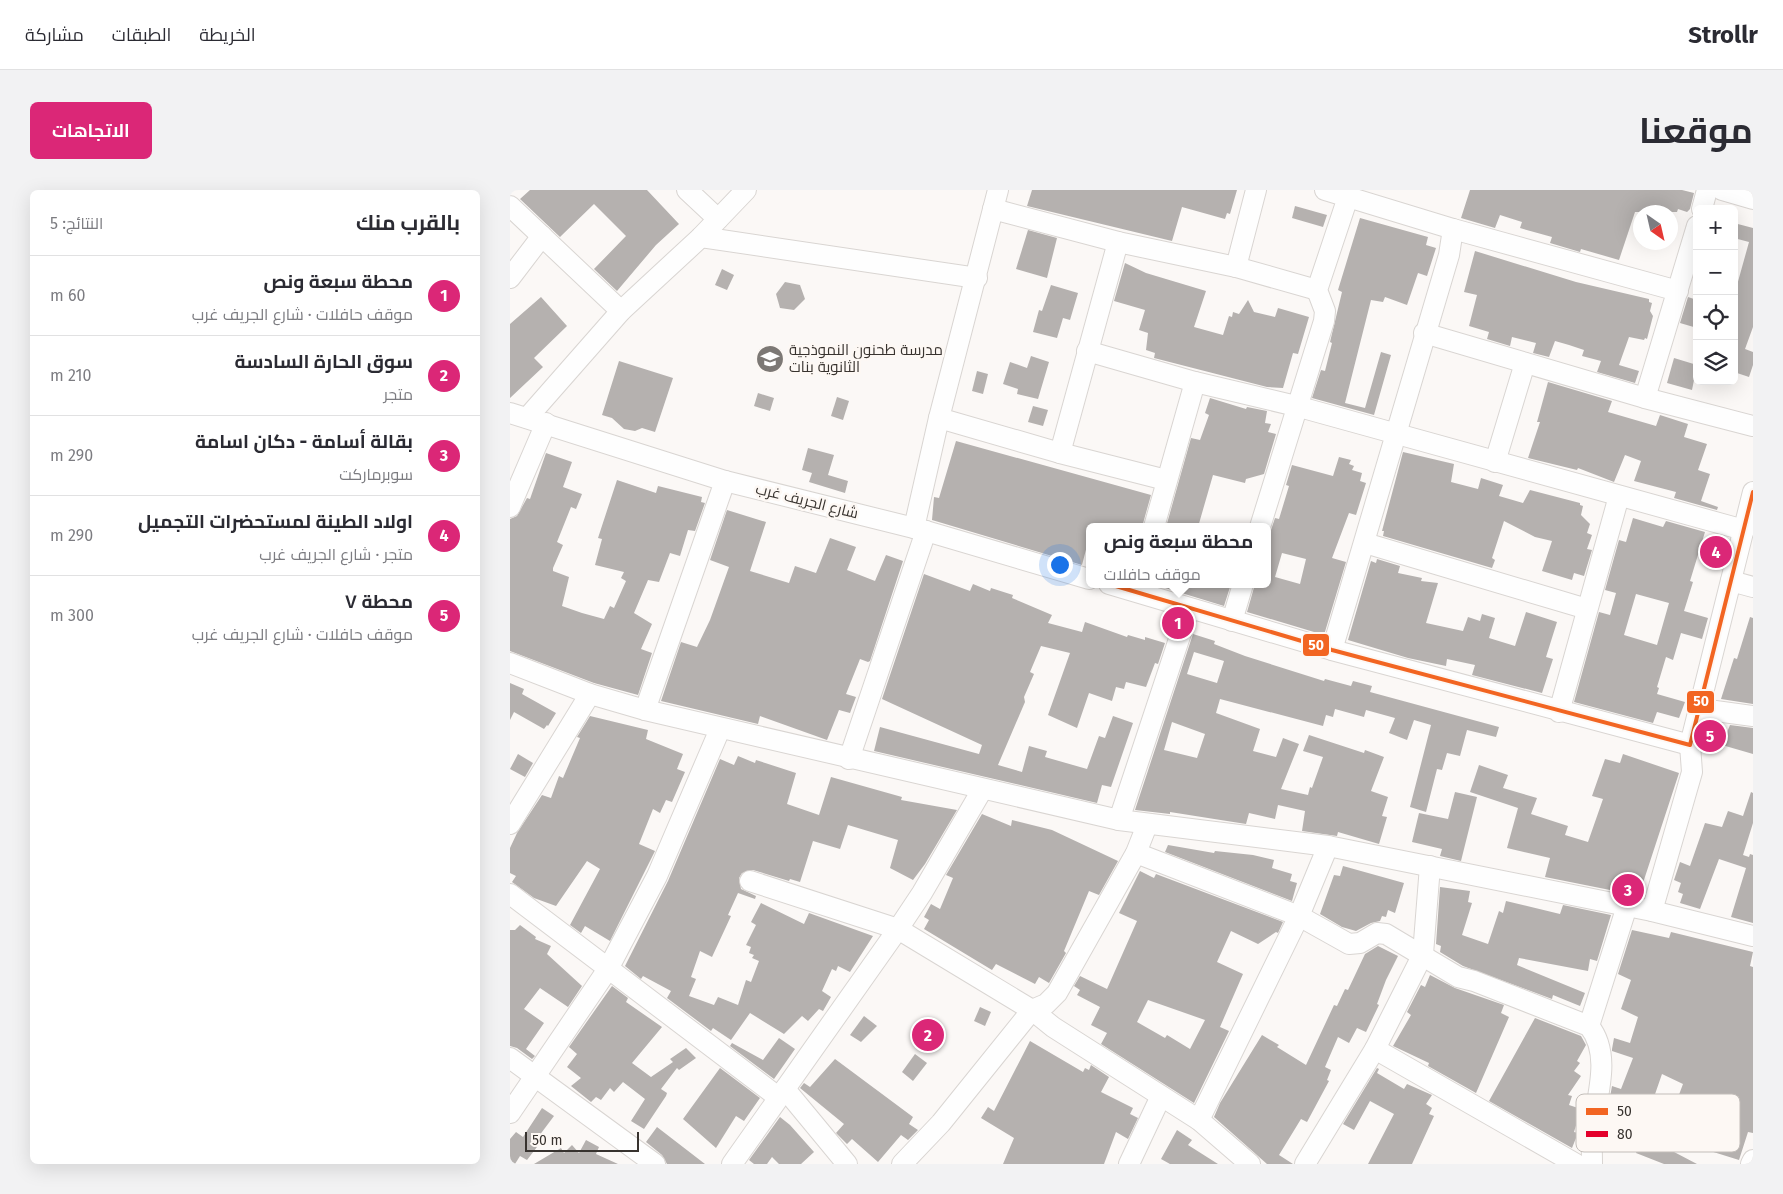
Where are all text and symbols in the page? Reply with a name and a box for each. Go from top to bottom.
text: Strollr [1688,21,1758,49]
text: مشاركة [25,24,84,46]
text: الطبقات [112,24,171,46]
text: الخريطة [199,24,256,46]
button: الاتجاهات [30,102,152,159]
text: موقعنا [1639,110,1753,152]
north arrow [1633,205,1678,250]
map controls [1693,205,1738,385]
button: + [1693,205,1738,250]
text: بالقرب منك [356,210,460,236]
text: النتائج: 5 [50,214,103,233]
button: − [1693,250,1738,295]
text: محطة سبعة ونص [264,270,413,293]
text: 60 m [50,286,85,305]
text: 1 [440,286,448,305]
button: locate [1693,295,1738,340]
text: موقف حافلات · شارع الجريف غرب [192,305,413,324]
button: layers [1693,340,1738,385]
place label: مدرسة طحنون النموذجية الثانوية بنات [789,341,943,376]
school or university icon: مدرسة طحنون النموذجية الثانوية بنات [755,344,785,374]
text: سوق الحارة السادسة [235,350,413,373]
text: 210 m [50,366,91,385]
text: 2 [440,366,448,385]
text: متجر [384,385,413,404]
text: بقالة أسامة - دكان اسامة [195,430,413,453]
text: 290 m [50,446,93,465]
text: 3 [440,446,448,465]
text: سوبرماركت [339,465,413,484]
street label: شارع الجريف غرب [753,480,860,524]
text: اولاد الطينة لمستحضرات التجميل [138,510,413,533]
popup [1086,523,1271,588]
text: 290 m [50,526,93,545]
text: 4 [439,526,449,545]
text: محطة سبعة ونص [1104,530,1253,553]
pin: 4 [1700,533,1732,571]
text: متجر · شارع الجريف غرب [259,545,413,564]
your location [1047,552,1073,578]
text: موقف حافلات [1104,565,1201,584]
text: محطة ٧ [345,590,413,613]
pin: 1 [1162,604,1194,642]
text: 300 m [50,606,94,625]
text: 5 [440,606,448,625]
text: موقف حافلات · شارع الجريف غرب [192,625,413,644]
line badge: 50 [1302,633,1330,657]
text: 50 [1308,637,1324,654]
line badge: 50 [1686,690,1715,714]
text: 50 [1693,693,1709,710]
pin: 5 [1694,717,1726,755]
pin: 3 [1612,871,1644,909]
pin: 2 [912,1016,944,1054]
legend [1576,1094,1740,1152]
text: 50 [1617,1103,1632,1120]
text: 80 [1617,1126,1633,1143]
scale bar [525,1129,639,1152]
text: 50 m [532,1132,563,1149]

